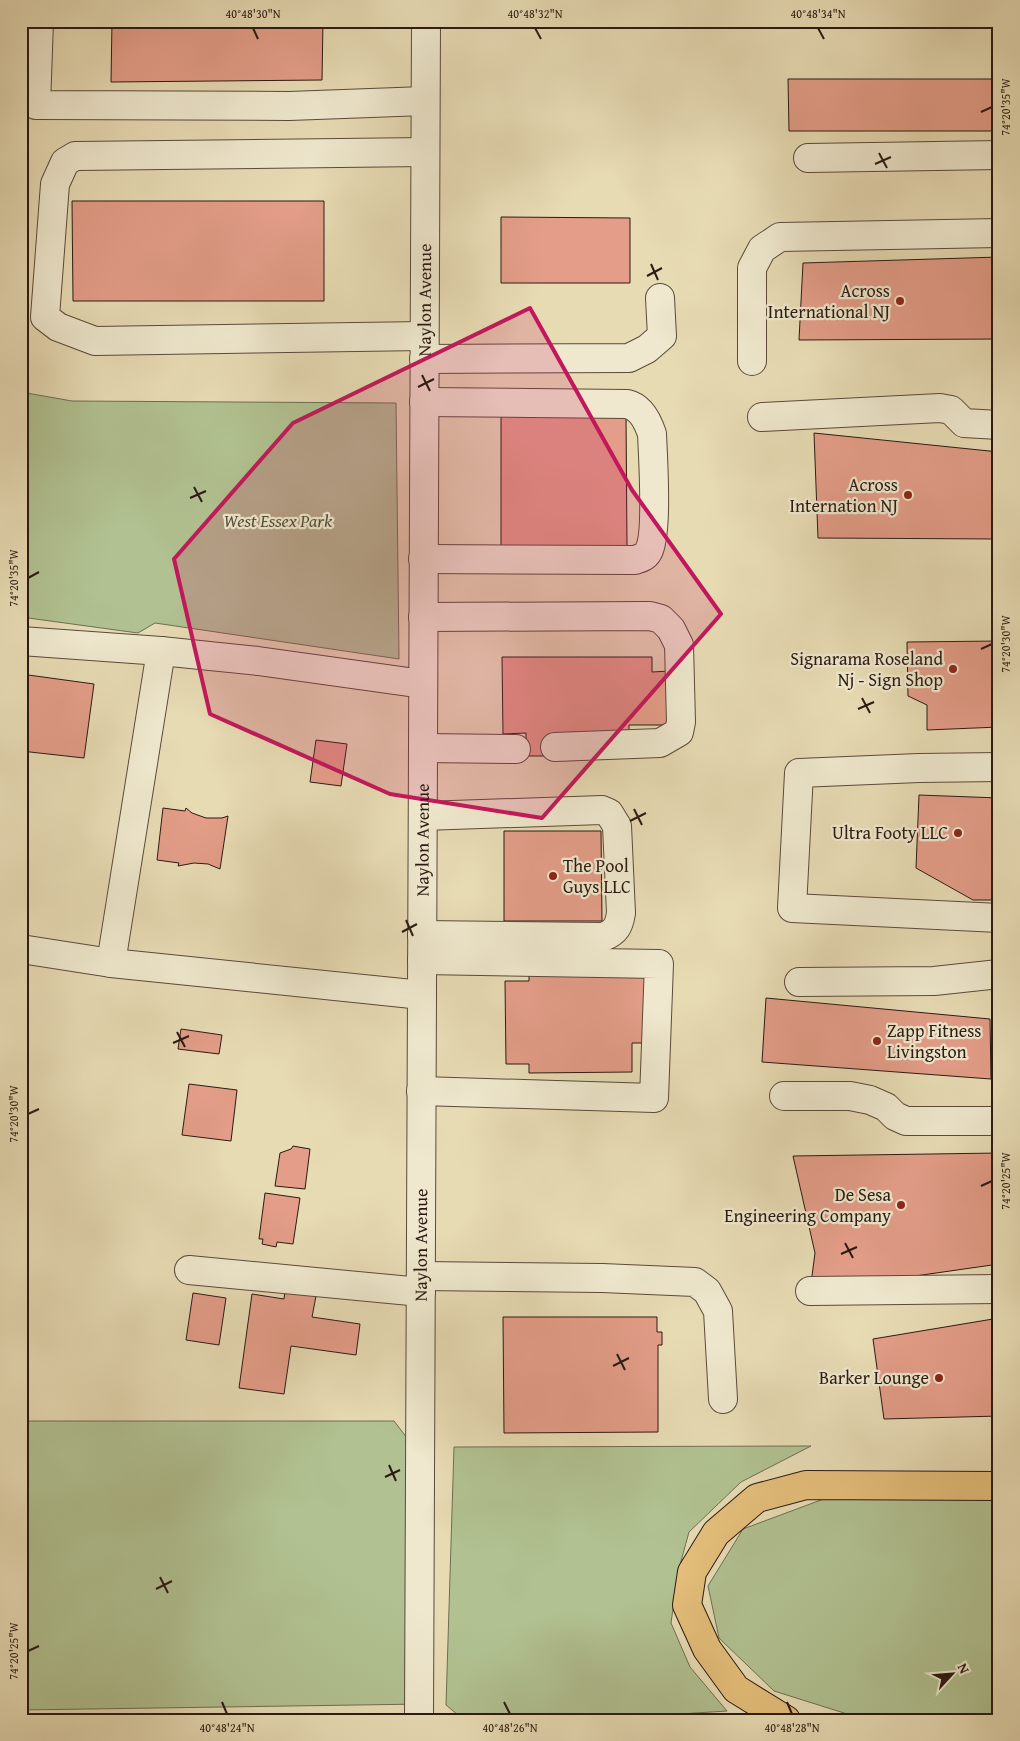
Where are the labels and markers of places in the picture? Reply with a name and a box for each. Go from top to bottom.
place label: Across International NJ [768,277,890,325]
marker: Across International NJ [894,295,906,307]
place label: Across Internation NJ [789,471,898,519]
marker: Across Internation NJ [902,489,914,501]
place label: Signarama Roseland Nj - Sign Shop [790,645,943,693]
marker: Signarama Roseland Nj - Sign Shop [947,663,959,675]
place label: Ultra Footy LLC [832,819,948,846]
marker: Ultra Footy LLC [952,827,964,839]
place label: The Pool Guys LLC [563,852,631,900]
marker: The Pool Guys LLC [547,870,559,882]
place label: Zapp Fitness Livingston [887,1017,981,1065]
marker: Zapp Fitness Livingston [871,1035,883,1047]
place label: De Sesa Engineering Company [724,1181,891,1229]
marker: De Sesa Engineering Company [895,1199,907,1211]
place label: Barker Lounge [819,1364,929,1391]
marker: Barker Lounge [933,1372,945,1384]

